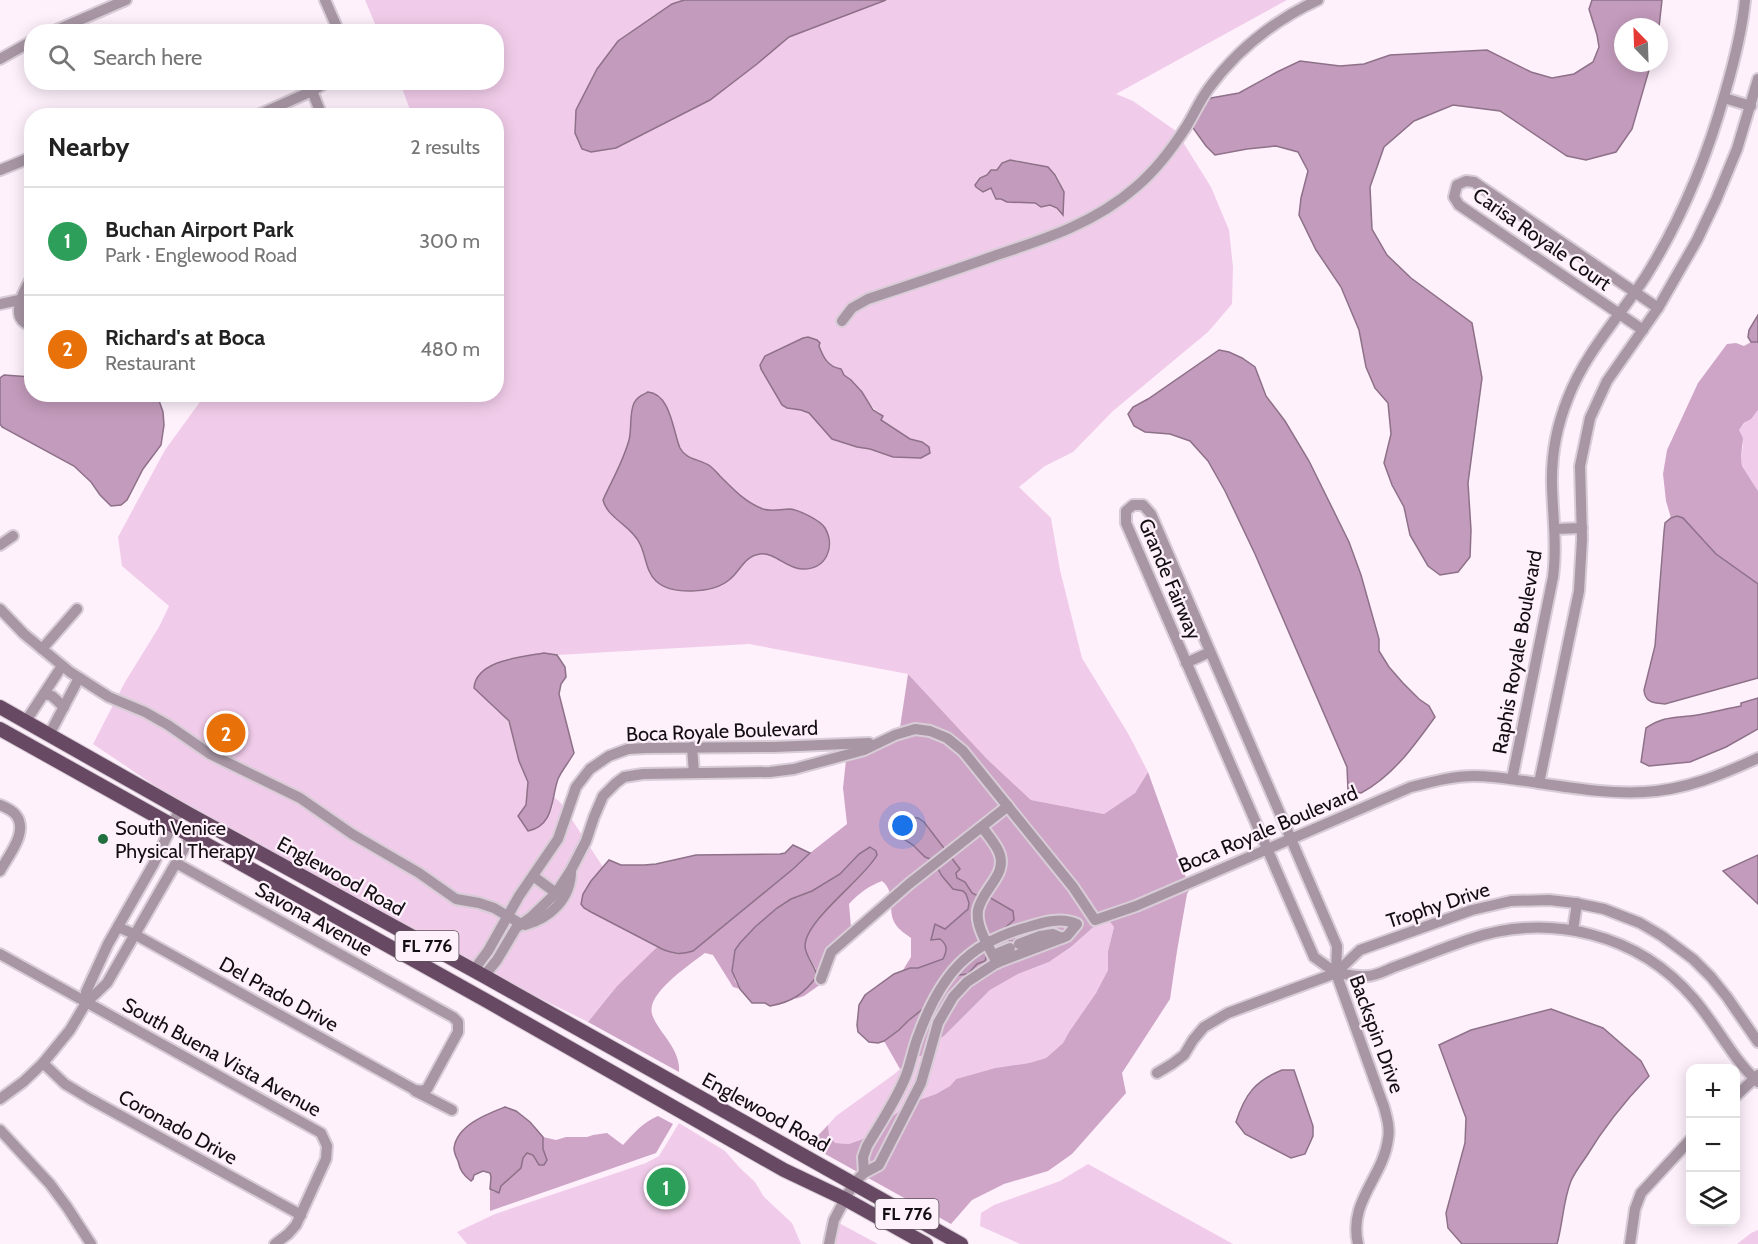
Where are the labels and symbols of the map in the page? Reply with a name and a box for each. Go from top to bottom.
north arrow [1614,18,1668,72]
street label: Carisa Royale Court [1468,182,1616,296]
street label: Grande Fairway [1134,515,1206,643]
street label: Raphis Royale Boulevard [1487,548,1547,756]
pin: 2 [206,710,246,756]
street label: Boca Royale Boulevard [626,716,818,746]
street label: Boca Royale Boulevard [1175,780,1361,878]
your location [888,811,917,840]
place label: South Venice Physical Therapy [115,816,256,863]
street label: Englewood Road [273,831,409,921]
marker: South Venice Physical Therapy [96,832,110,846]
street label: Savona Avenue [251,877,377,961]
street label: Trophy Drive [1383,877,1493,933]
road number: FL 776 [396,931,458,961]
street label: Del Prado Drive [215,951,343,1037]
street label: Backspin Drive [1345,972,1409,1096]
street label: South Buena Vista Avenue [119,992,325,1122]
street label: Englewood Road [698,1067,834,1157]
street label: Coronado Drive [114,1084,242,1170]
pin: 1 [646,1164,686,1210]
road number: FL 776 [876,1199,938,1229]

